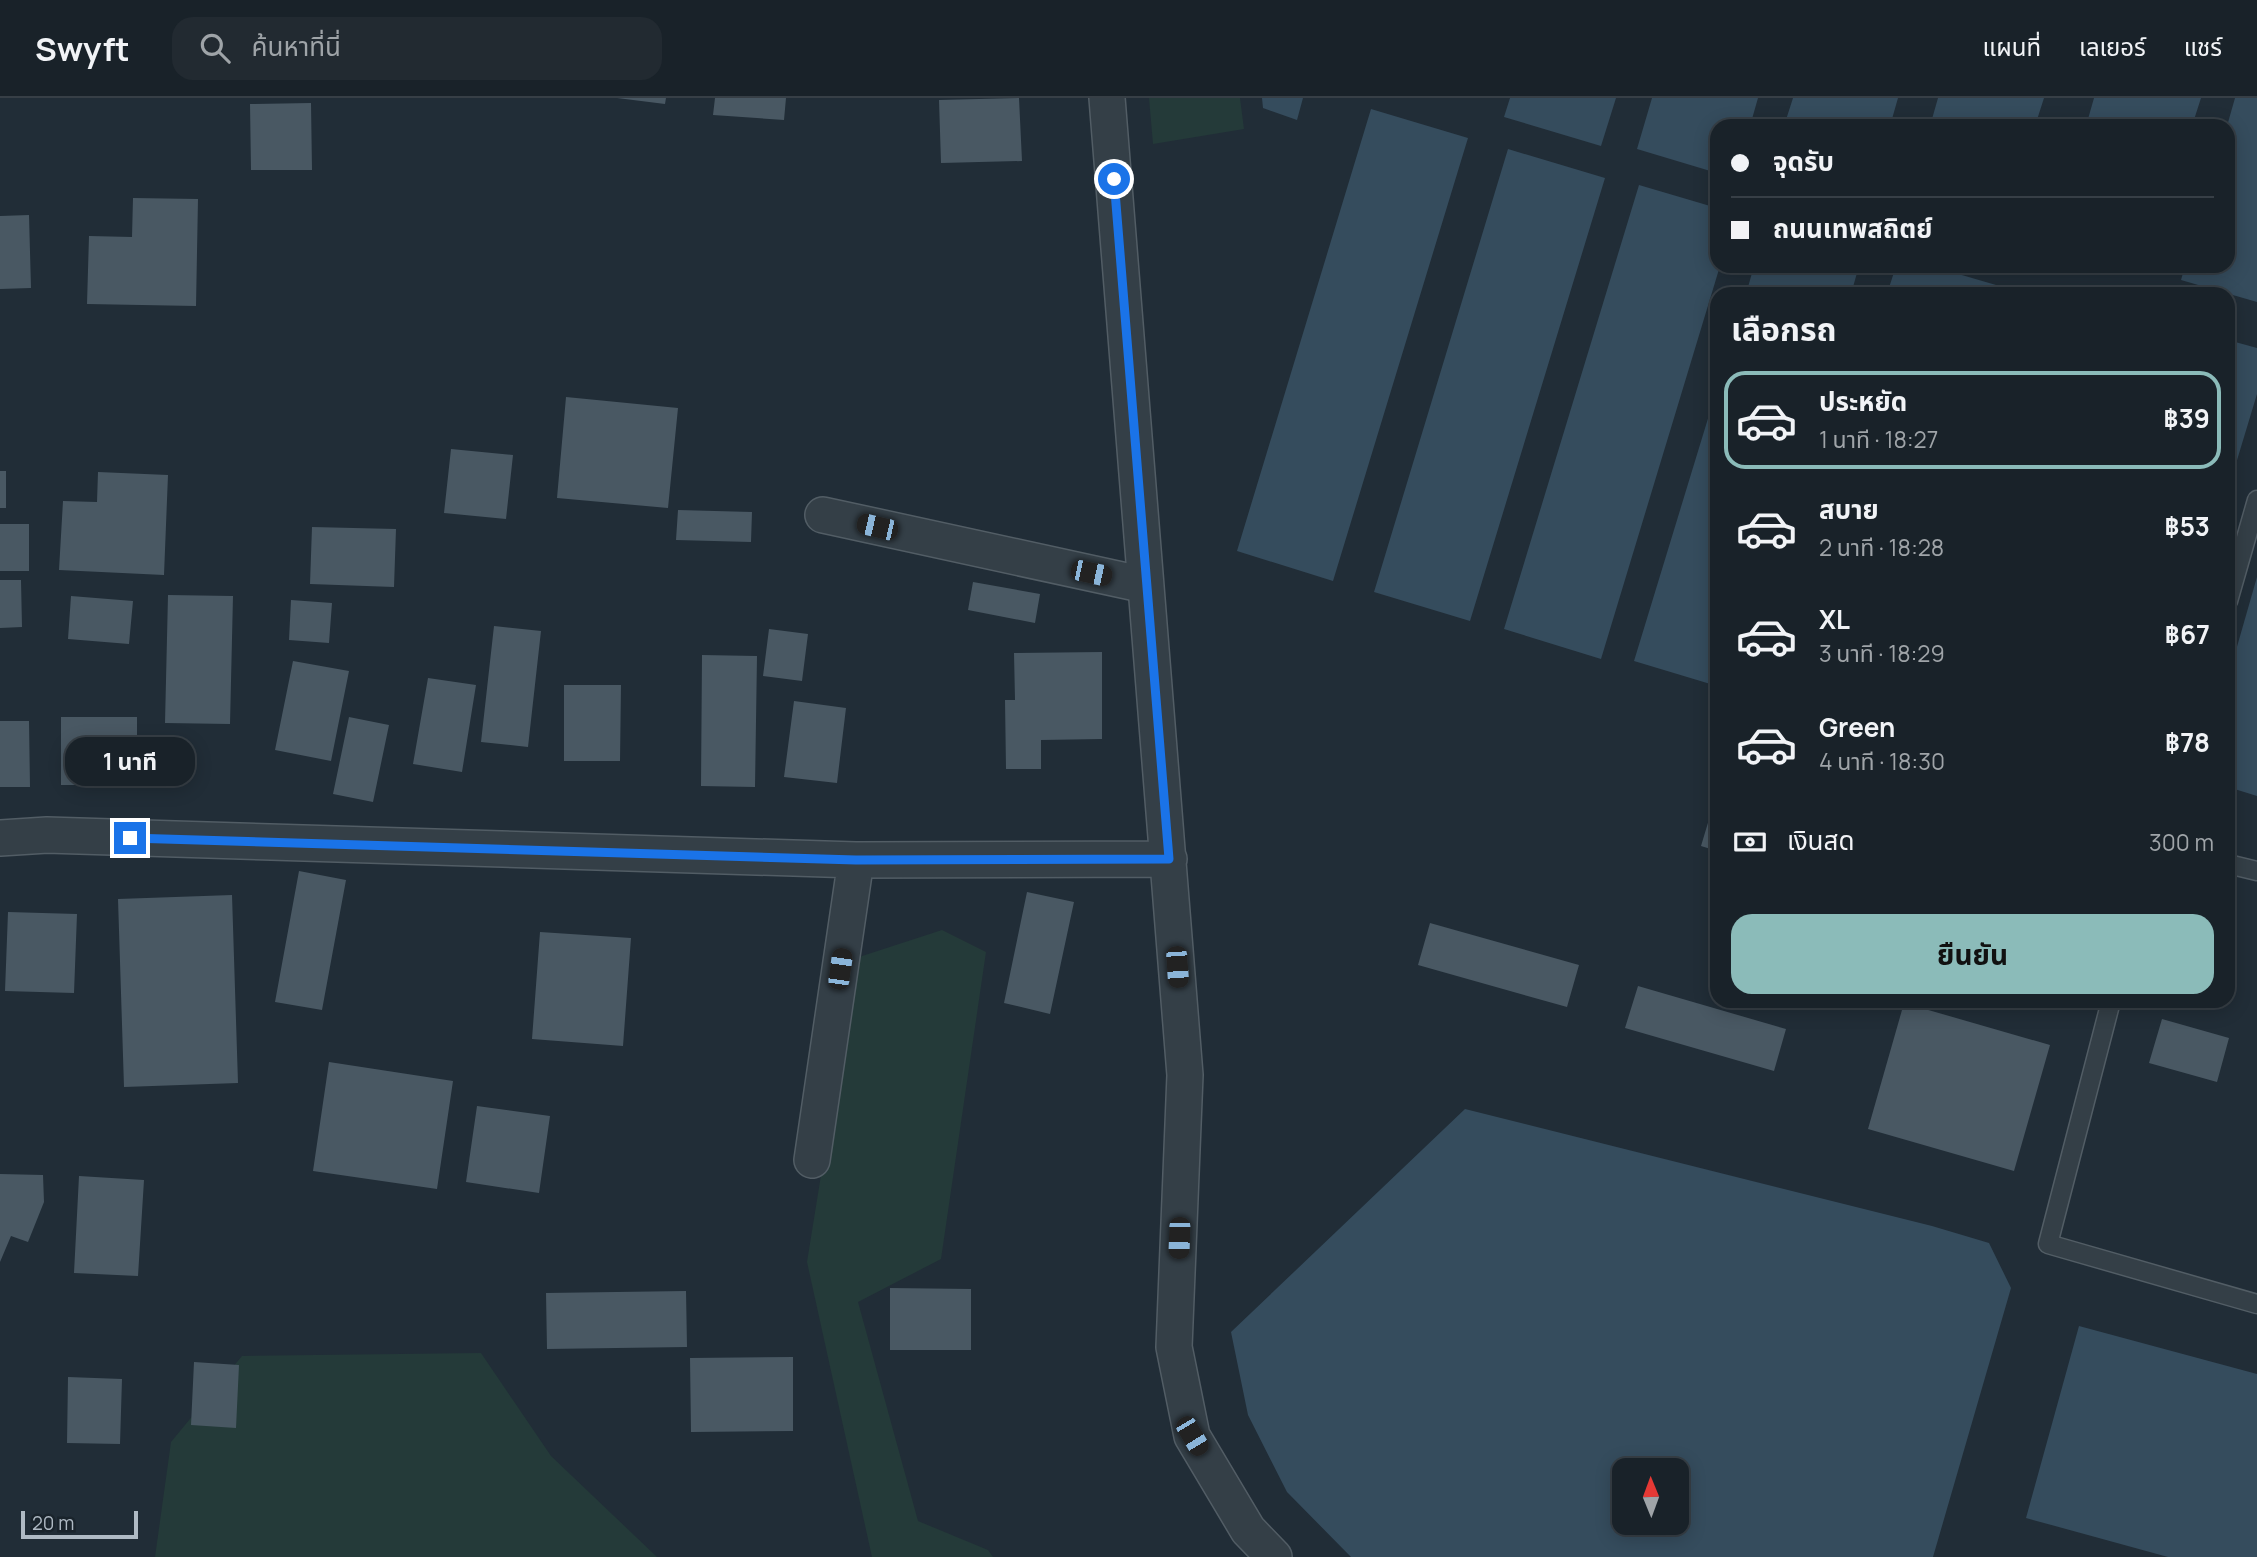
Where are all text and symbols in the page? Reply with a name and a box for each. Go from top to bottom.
search box [172,17,662,80]
text: Swyft [35,26,130,71]
text: ค้นหาที่นี่ [252,28,341,64]
icon: search [196,29,234,67]
text: แผนที่ [1983,30,2041,63]
text: เลเยอร์ [2079,30,2146,63]
text: แชร์ [2184,30,2222,63]
text: จุดรับ [1773,143,1834,179]
route start [1098,163,1130,195]
text: ถนนเทพสถิตย์ [1773,210,1932,246]
text: เลือกรถ [1731,307,1836,351]
text: ประหยัด [1819,383,1907,419]
icon: car [1735,389,1798,452]
text: ฿39 [2164,400,2210,436]
text: 1 นาที · 18:27 [1819,423,1938,455]
text: สบาย [1819,491,1879,527]
icon: car [1735,497,1798,560]
text: ฿53 [2165,508,2210,544]
car [855,512,900,542]
text: 2 นาที · 18:28 [1819,531,1944,563]
car [1069,558,1114,588]
text: XL [1819,601,1850,637]
icon: car [1735,605,1798,668]
text: ฿67 [2165,616,2210,652]
text: 3 นาที · 18:29 [1819,637,1945,669]
text: Green [1819,709,1895,745]
icon: car [1735,713,1798,776]
text: ฿78 [2165,724,2210,760]
callout: 1 นาที [65,736,195,786]
text: 1 นาที [103,745,157,777]
text: 4 นาที · 18:30 [1819,745,1945,777]
route end [114,822,146,854]
text: เงินสด [1787,822,1854,858]
icon: cash [1731,823,1769,861]
text: 300 m [2149,826,2214,858]
button: ยืนยัน [1731,914,2214,994]
car [1166,945,1189,989]
car [827,947,854,991]
car [1168,1217,1191,1259]
car [1173,1413,1212,1459]
north arrow [1612,1458,1689,1535]
map controls [1612,1458,1689,1535]
scale bar [21,1508,138,1540]
text: 20 m [32,1510,74,1536]

